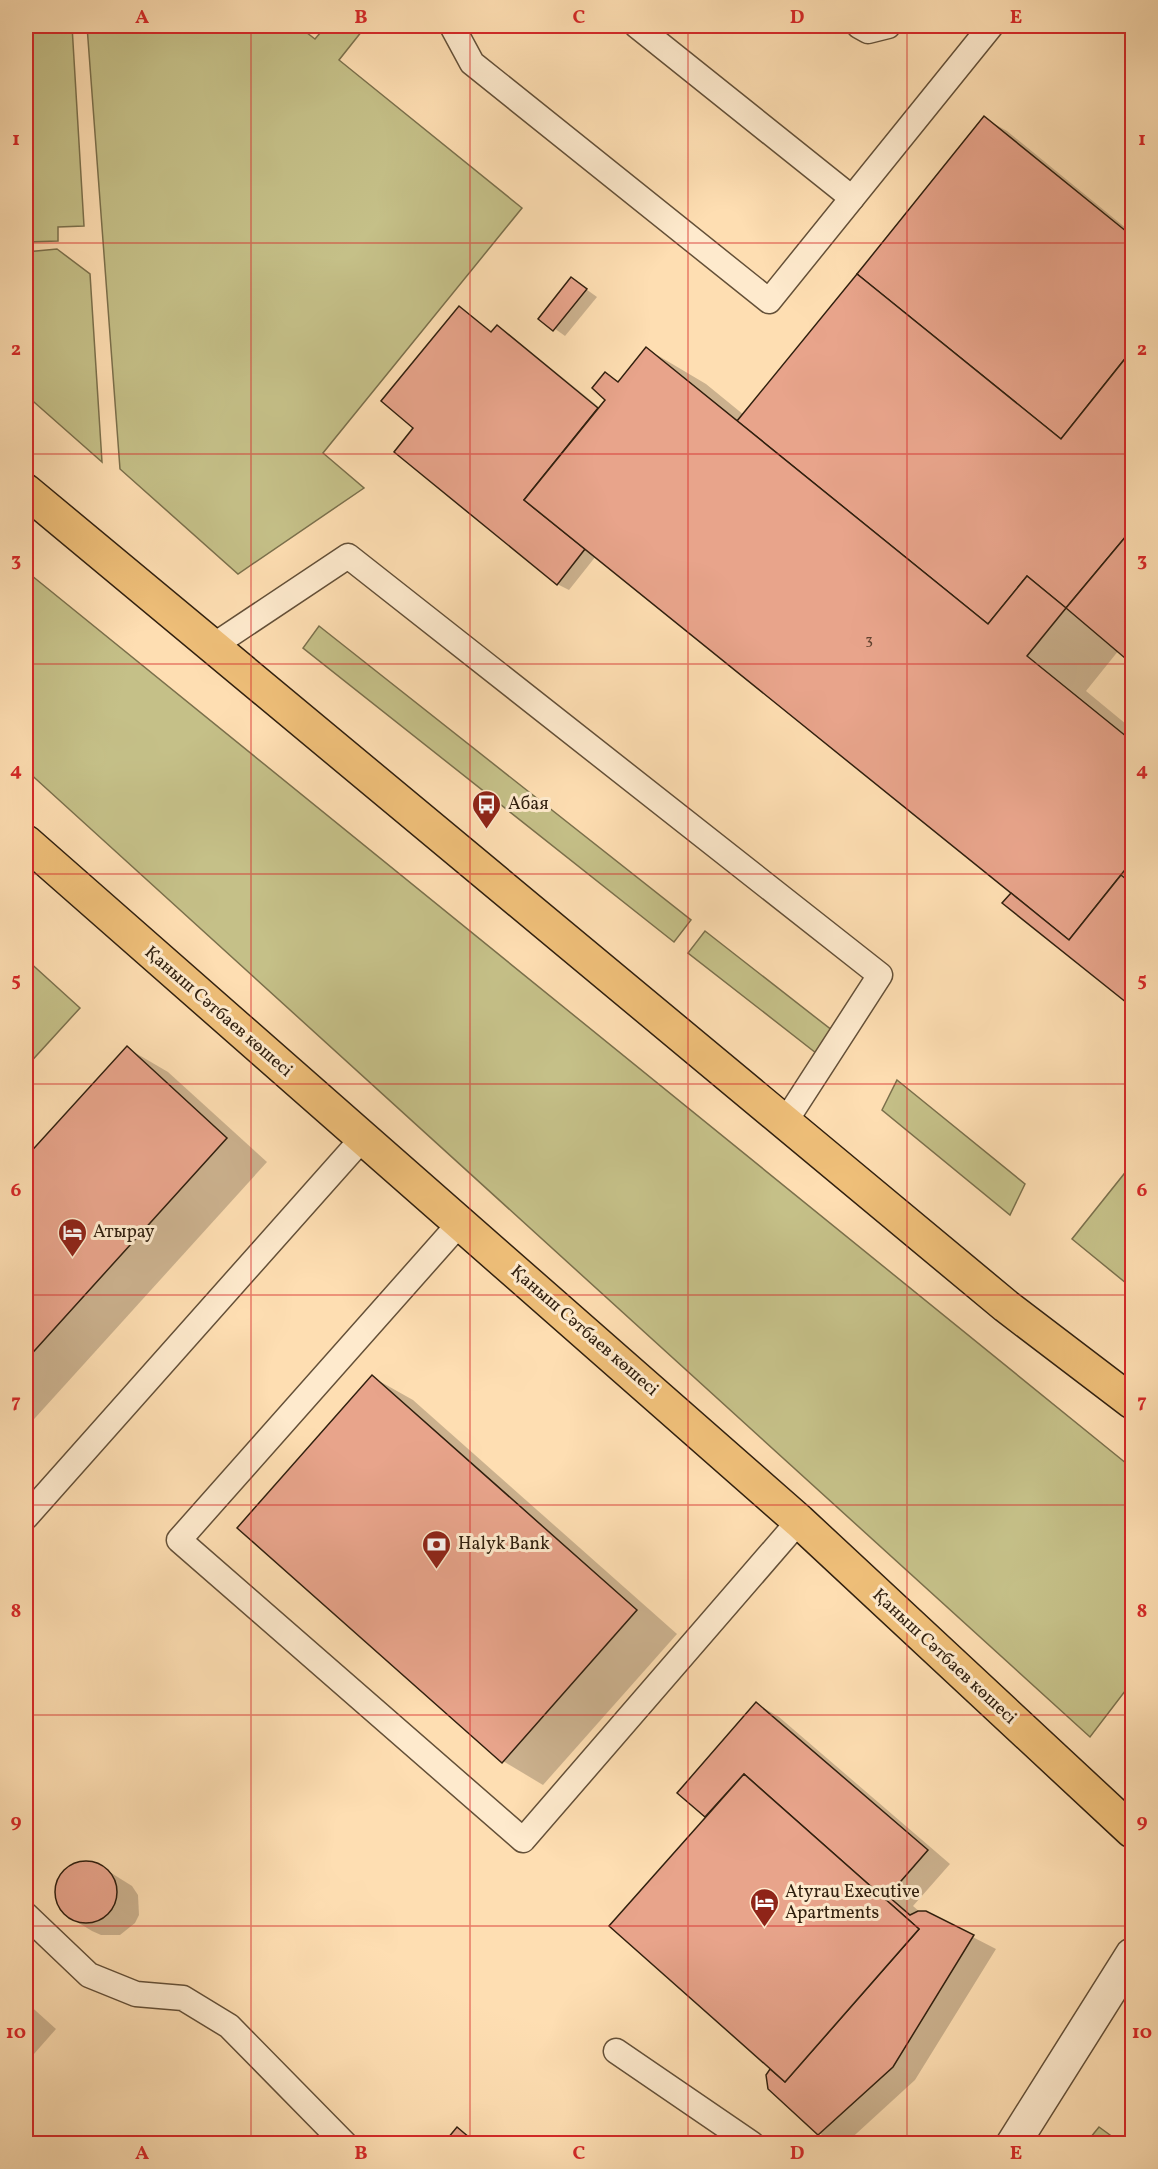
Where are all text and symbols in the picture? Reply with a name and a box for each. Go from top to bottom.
text: A [135,4,149,32]
text: B [354,4,368,32]
text: C [573,4,586,32]
text: D [790,4,804,32]
text: E [1010,4,1022,32]
text: 1 [12,126,20,154]
text: 1 [1138,126,1146,154]
text: 2 [11,336,21,364]
text: 2 [1137,336,1147,364]
text: 3 [11,547,21,575]
text: 3 [1137,547,1147,575]
house number: 3 [865,630,873,651]
text: 4 [10,757,22,785]
text: 4 [1136,757,1148,785]
bus stop icon: Абая [471,788,503,830]
place label: Абая [508,792,549,817]
street label: Қаныш Сәтбаев көшесі [139,941,297,1083]
text: 5 [11,967,21,995]
text: 5 [1137,967,1147,995]
text: 6 [11,1177,22,1205]
text: 6 [1137,1177,1148,1205]
hotel icon: Атырау [56,1216,88,1258]
place label: Атырау [93,1220,155,1245]
street label: Қаныш Сәтбаев көшесі [505,1260,663,1402]
text: 7 [11,1388,21,1416]
text: 7 [1137,1388,1147,1416]
bank icon: Halyk Bank [421,1528,453,1570]
place label: Halyk Bank [458,1532,550,1557]
street label: Қаныш Сәтбаев көшесі [866,1583,1022,1731]
text: 8 [11,1598,21,1626]
text: 8 [1137,1598,1147,1626]
text: 9 [10,1808,22,1836]
text: 9 [1136,1808,1148,1836]
place label: Atyrau Executive Apartments [785,1880,920,1926]
hotel icon: Atyrau Executive Apartments [748,1886,780,1928]
text: 10 [6,2019,26,2047]
text: 10 [1132,2019,1152,2047]
text: A [135,2140,149,2168]
text: B [354,2140,368,2168]
text: C [573,2140,586,2168]
text: D [790,2140,804,2168]
text: E [1010,2140,1022,2168]

